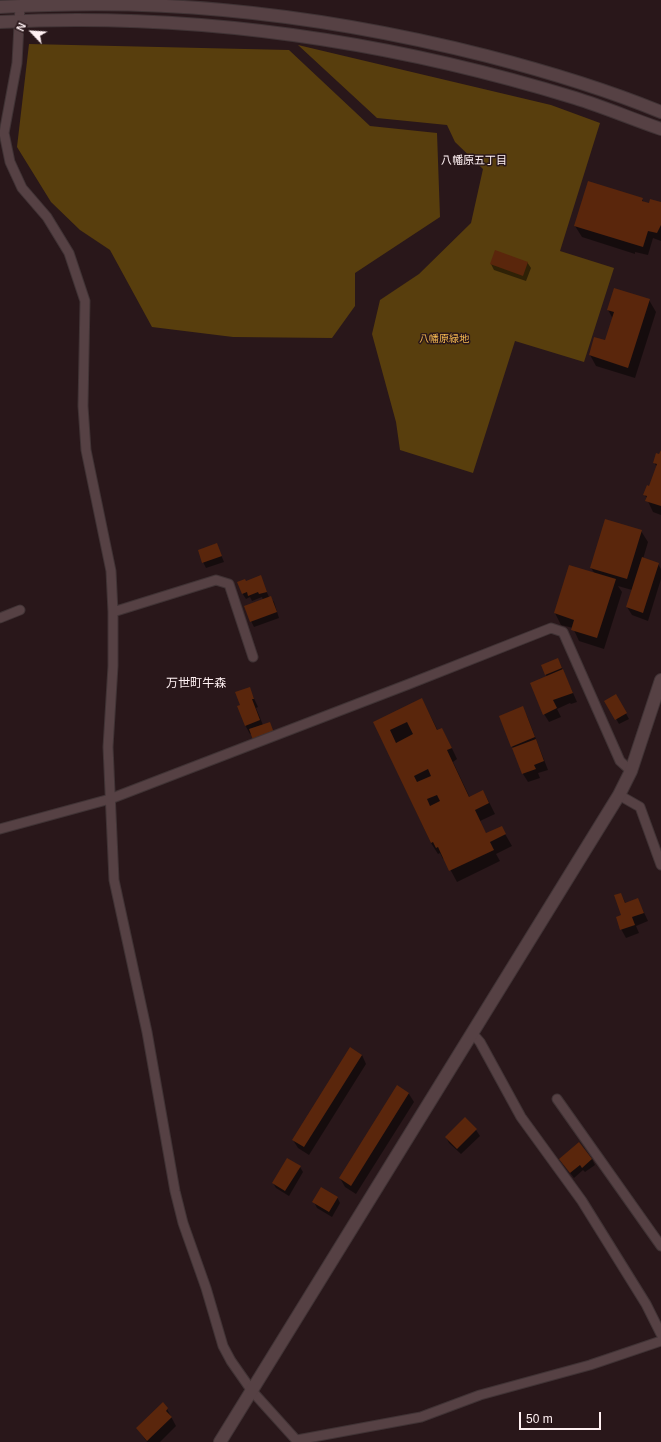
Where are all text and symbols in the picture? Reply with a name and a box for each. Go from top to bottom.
north arrow [12,12,52,52]
text: N [14,21,28,33]
district label: 八幡原五丁目 [441,154,507,168]
park label: 八幡原緑地 [419,333,469,345]
district label: 万世町牛森 [166,677,226,691]
scale bar [521,1404,603,1430]
text: 50 m [526,1412,553,1426]

